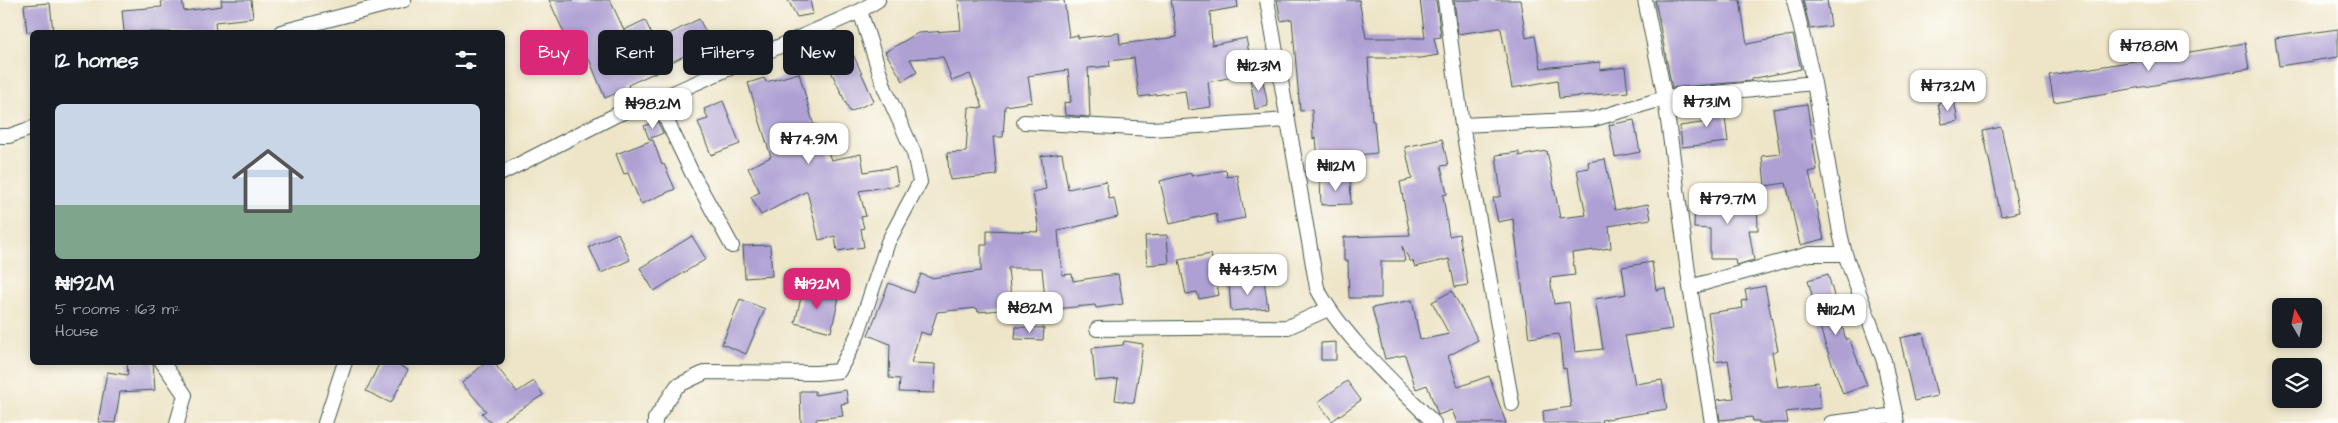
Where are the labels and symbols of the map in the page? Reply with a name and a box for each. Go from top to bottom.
pin: ₦78.8M [2108,30,2190,72]
pin: ₦123M [1224,49,1294,92]
pin: ₦73.2M [1907,70,1989,112]
pin: ₦73.1M [1666,86,1748,128]
pin: ₦98.2M [612,88,694,130]
pin: ₦74.9M [768,122,850,165]
pin: ₦112M [1301,150,1371,192]
pin: ₦79.7M [1687,182,1769,225]
pin: ₦43.5M [1207,254,1289,296]
pin: ₦192M [782,268,852,310]
pin: ₦82M [1000,292,1060,334]
pin: ₦112M [1801,294,1871,336]
north arrow [2272,298,2322,348]

